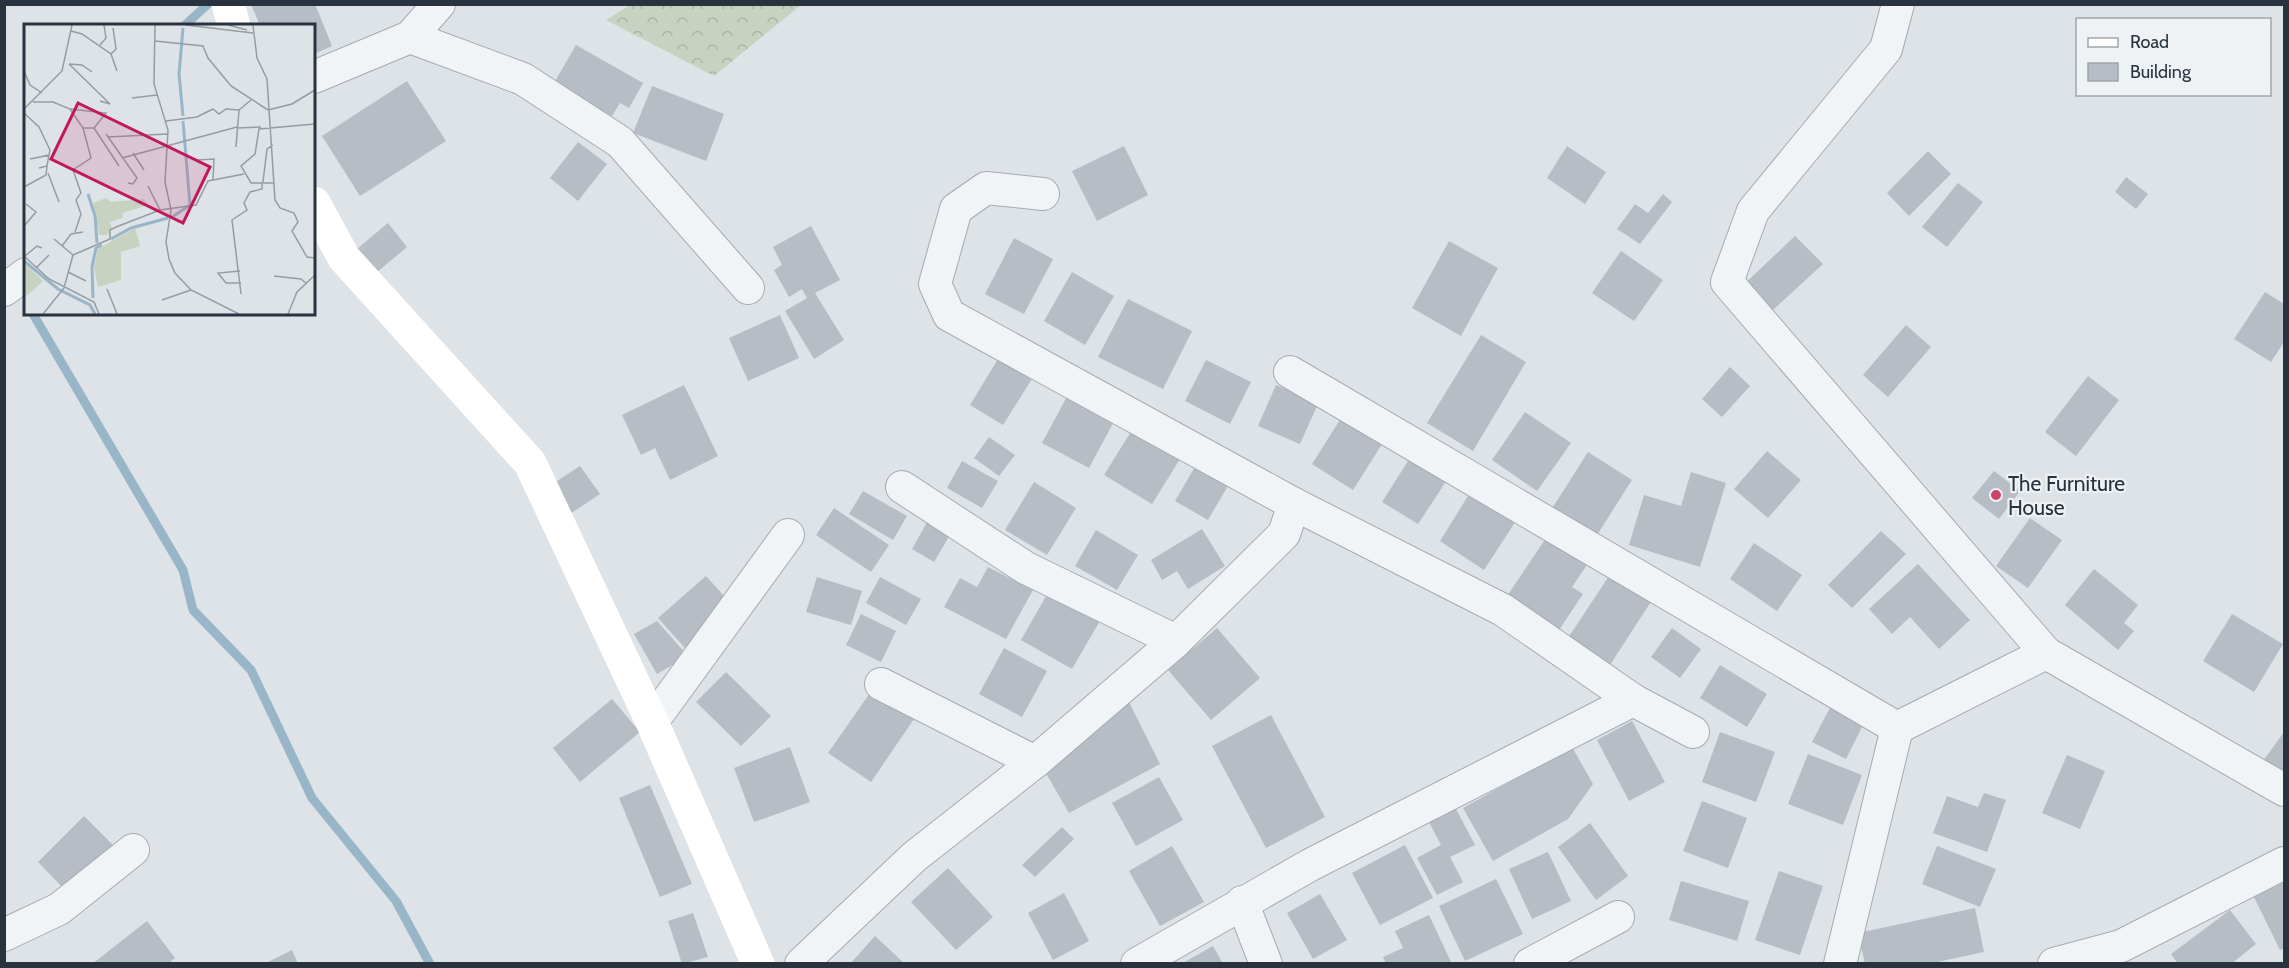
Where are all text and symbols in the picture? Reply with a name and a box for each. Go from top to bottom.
legend [2076,18,2271,96]
inset map [24,24,315,315]
text: Road [2130,31,2169,53]
text: Building [2130,61,2192,83]
place label: The Furniture House [2008,471,2125,520]
marker: The Furniture House [1989,488,2003,502]

